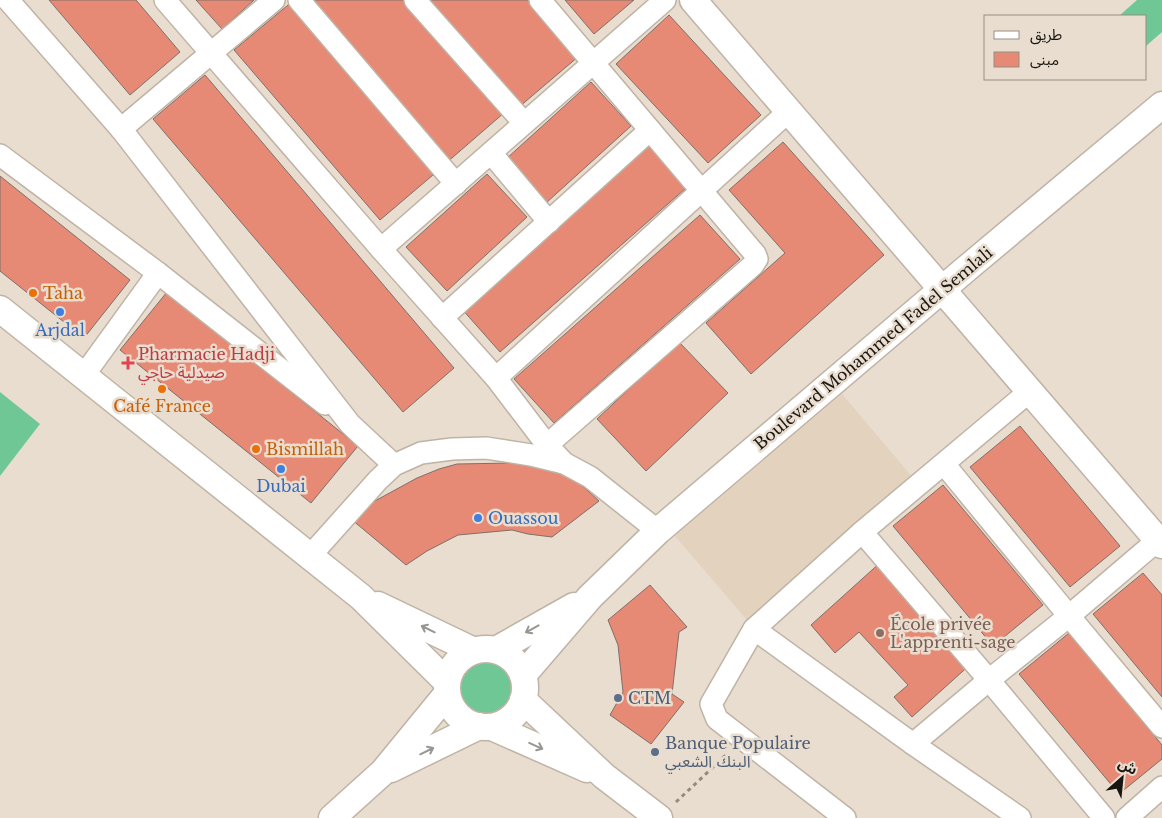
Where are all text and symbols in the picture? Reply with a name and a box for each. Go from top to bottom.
legend [984,15,1147,80]
text: طريق [1030,25,1062,45]
text: مبنى [1030,50,1059,69]
street label: Boulevard Mohammed Fadel Semlali [750,242,997,454]
place label: Taha [43,283,83,303]
marker: Taha [27,287,39,299]
marker: Arjdal [54,306,66,318]
place label: Arjdal [34,320,85,340]
place label: Pharmacie Hadji صيدلية حاجي [138,344,276,385]
marker: Pharmacie Hadji صيدلية حاجي [122,357,134,369]
marker: Café France [156,383,168,395]
place label: Café France [113,396,211,416]
place label: Bismillah [266,439,344,459]
marker: Bismillah [250,443,262,455]
marker: Dubai [275,463,287,475]
place label: Dubai [256,476,306,496]
place label: Ouassou [488,508,559,528]
marker: Ouassou [472,512,484,524]
place label: École privée L'apprenti-sage [890,614,1015,652]
one-way arrow [421,624,436,634]
one-way arrow [525,624,540,634]
marker: École privée L'apprenti-sage [874,627,886,639]
place label: CTM [628,688,671,708]
marker: CTM [612,692,624,704]
place label: Banque Populaire البنك الشعبي [665,733,811,774]
one-way arrow [528,742,543,752]
one-way arrow [419,746,434,755]
marker: Banque Populaire البنك الشعبي [649,746,661,758]
north arrow [1097,753,1147,803]
text: ش [1115,754,1141,779]

